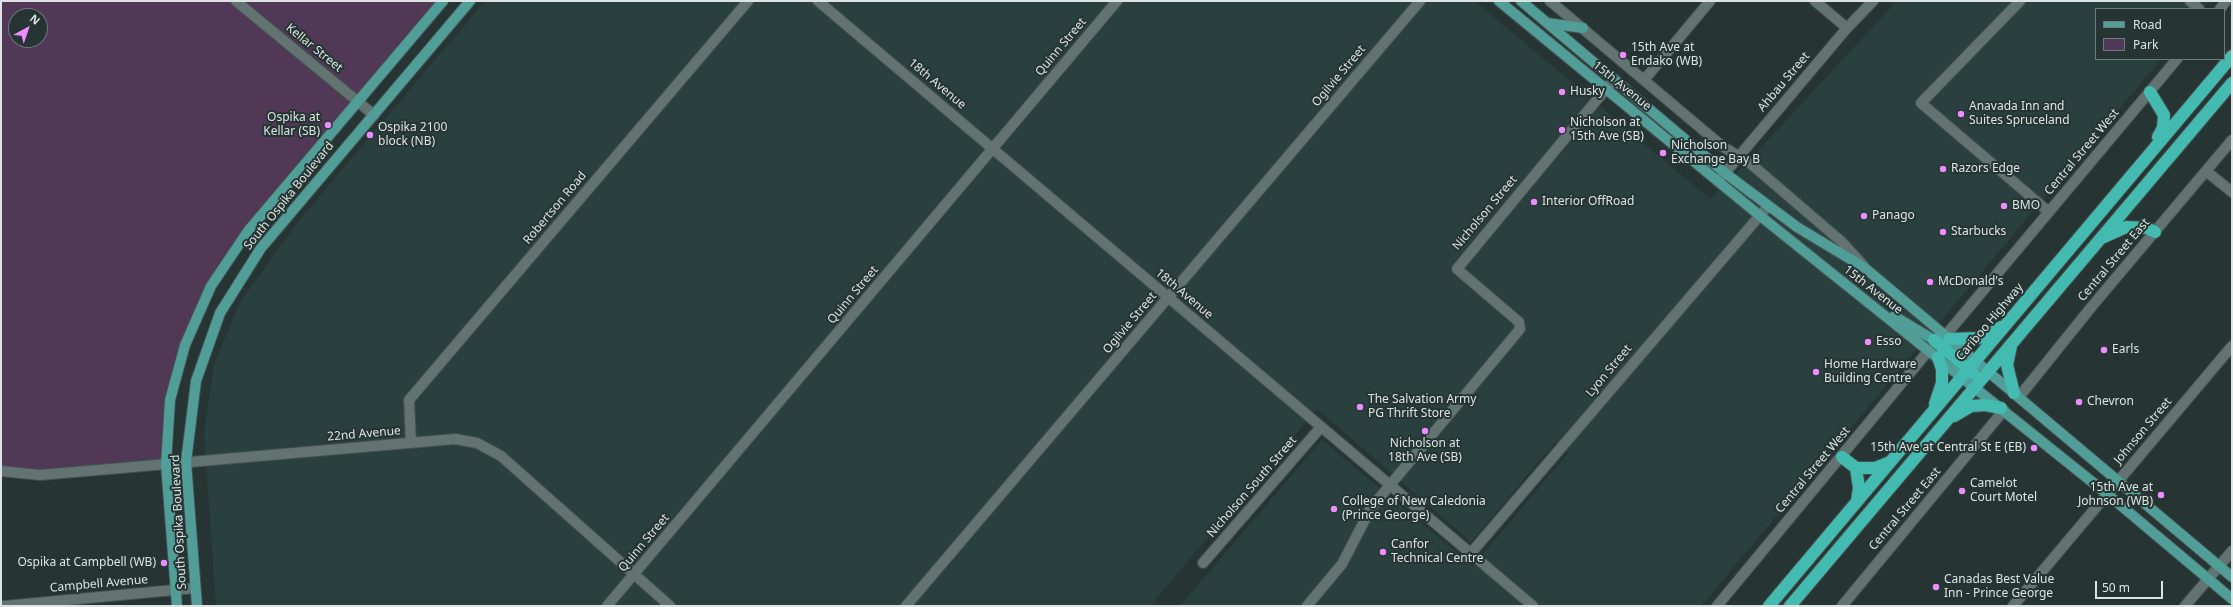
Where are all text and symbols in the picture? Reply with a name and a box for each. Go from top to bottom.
north arrow [8,8,48,48]
legend [2095,8,2225,60]
text: N [27,11,44,28]
street label: Quinn Street [1033,15,1089,79]
text: Road [2133,16,2162,33]
street label: Kellar Street [283,21,345,75]
text: Park [2133,36,2158,53]
place label: 15th Ave at Endako (WB) [1631,41,1702,69]
street label: Ogilvie Street [1309,42,1369,110]
street label: Ahbau Street [1755,49,1813,115]
marker: 15th Ave at Endako (WB) [1618,50,1628,60]
street label: 18th Avenue [905,56,969,112]
street label: 15th Avenue [1590,58,1654,114]
place label: Husky [1570,85,1605,99]
marker: Husky [1557,87,1567,97]
place label: Anavada Inn and Suites Spruceland [1969,100,2070,128]
street label: Central Street West [2042,106,2122,198]
marker: Anavada Inn and Suites Spruceland [1956,109,1966,119]
place label: Ospika at Kellar (SB) [263,111,320,139]
place label: Nicholson at 15th Ave (SB) [1570,116,1644,144]
marker: Ospika at Kellar (SB) [323,120,333,130]
place label: Ospika 2100 block (NB) [378,121,447,149]
marker: Nicholson at 15th Ave (SB) [1557,125,1567,135]
marker: Ospika 2100 block (NB) [365,130,375,140]
street label: South Ospika Boulevard [241,139,337,253]
place label: Nicholson Exchange Bay B [1671,139,1760,167]
marker: Nicholson Exchange Bay B [1658,148,1668,158]
place label: Razors Edge [1951,162,2020,176]
marker: Razors Edge [1938,164,1948,174]
street label: Robertson Road [520,169,590,247]
street label: Nicholson Street [1450,173,1520,253]
place label: Interior OffRoad [1542,195,1634,209]
marker: Interior OffRoad [1529,197,1539,207]
place label: BMO [2012,199,2040,213]
marker: BMO [1999,201,2009,211]
place label: Panago [1872,209,1915,223]
marker: Panago [1859,211,1869,221]
street label: Central Street East [2075,216,2153,304]
place label: Starbucks [1951,225,2006,239]
marker: Starbucks [1938,227,1948,237]
street label: Quinn Street [825,263,881,327]
street label: 15th Avenue [1841,263,1905,317]
street label: 18th Avenue [1152,266,1216,322]
place label: McDonald's [1938,275,2003,289]
marker: McDonald's [1925,277,1935,287]
street label: Cariboo Highway [1953,280,2027,364]
street label: Ogilvie Street [1100,289,1160,357]
place label: Esso [1876,335,1901,349]
marker: Esso [1863,337,1873,347]
street label: Lyon Street [1583,342,1635,400]
place label: Earls [2112,343,2139,357]
marker: Earls [2099,345,2109,355]
place label: Home Hardware Building Centre [1824,358,1917,386]
marker: Home Hardware Building Centre [1811,367,1821,377]
place label: The Salvation Army PG Thrift Store [1368,393,1476,421]
place label: Chevron [2087,395,2134,409]
street label: Johnson Street [2111,395,2175,467]
marker: Chevron [2074,397,2084,407]
marker: The Salvation Army PG Thrift Store [1355,402,1365,412]
street label: 22nd Avenue [327,424,401,444]
street label: Central Street West [1773,424,1853,516]
marker: Nicholson at 18th Ave (SB) [1420,426,1430,436]
street label: Nicholson South Street [1204,434,1300,540]
place label: Nicholson at 18th Ave (SB) [1388,437,1462,465]
place label: 15th Ave at Central St E (EB) [1870,441,2026,455]
marker: 15th Ave at Central St E (EB) [2029,443,2039,453]
street label: South Ospika Boulevard [168,454,190,590]
street label: Central Street East [1866,465,1944,553]
place label: Camelot Court Motel [1970,477,2037,505]
place label: 15th Ave at Johnson (WB) [2078,481,2153,509]
marker: Camelot Court Motel [1957,486,1967,496]
marker: 15th Ave at Johnson (WB) [2156,490,2166,500]
place label: College of New Caledonia (Prince George) [1342,495,1486,523]
marker: College of New Caledonia (Prince George) [1329,504,1339,514]
street label: Quinn Street [616,511,672,575]
place label: Canfor Technical Centre [1391,538,1484,566]
marker: Canfor Technical Centre [1378,547,1388,557]
place label: Ospika at Campbell (WB) [17,556,156,570]
marker: Ospika at Campbell (WB) [159,558,169,568]
street label: Campbell Avenue [49,573,149,595]
place label: Canadas Best Value Inn - Prince George [1944,573,2054,601]
scale bar [2097,573,2165,599]
text: 50 m [2102,579,2130,596]
marker: Canadas Best Value Inn - Prince George [1931,582,1941,592]

